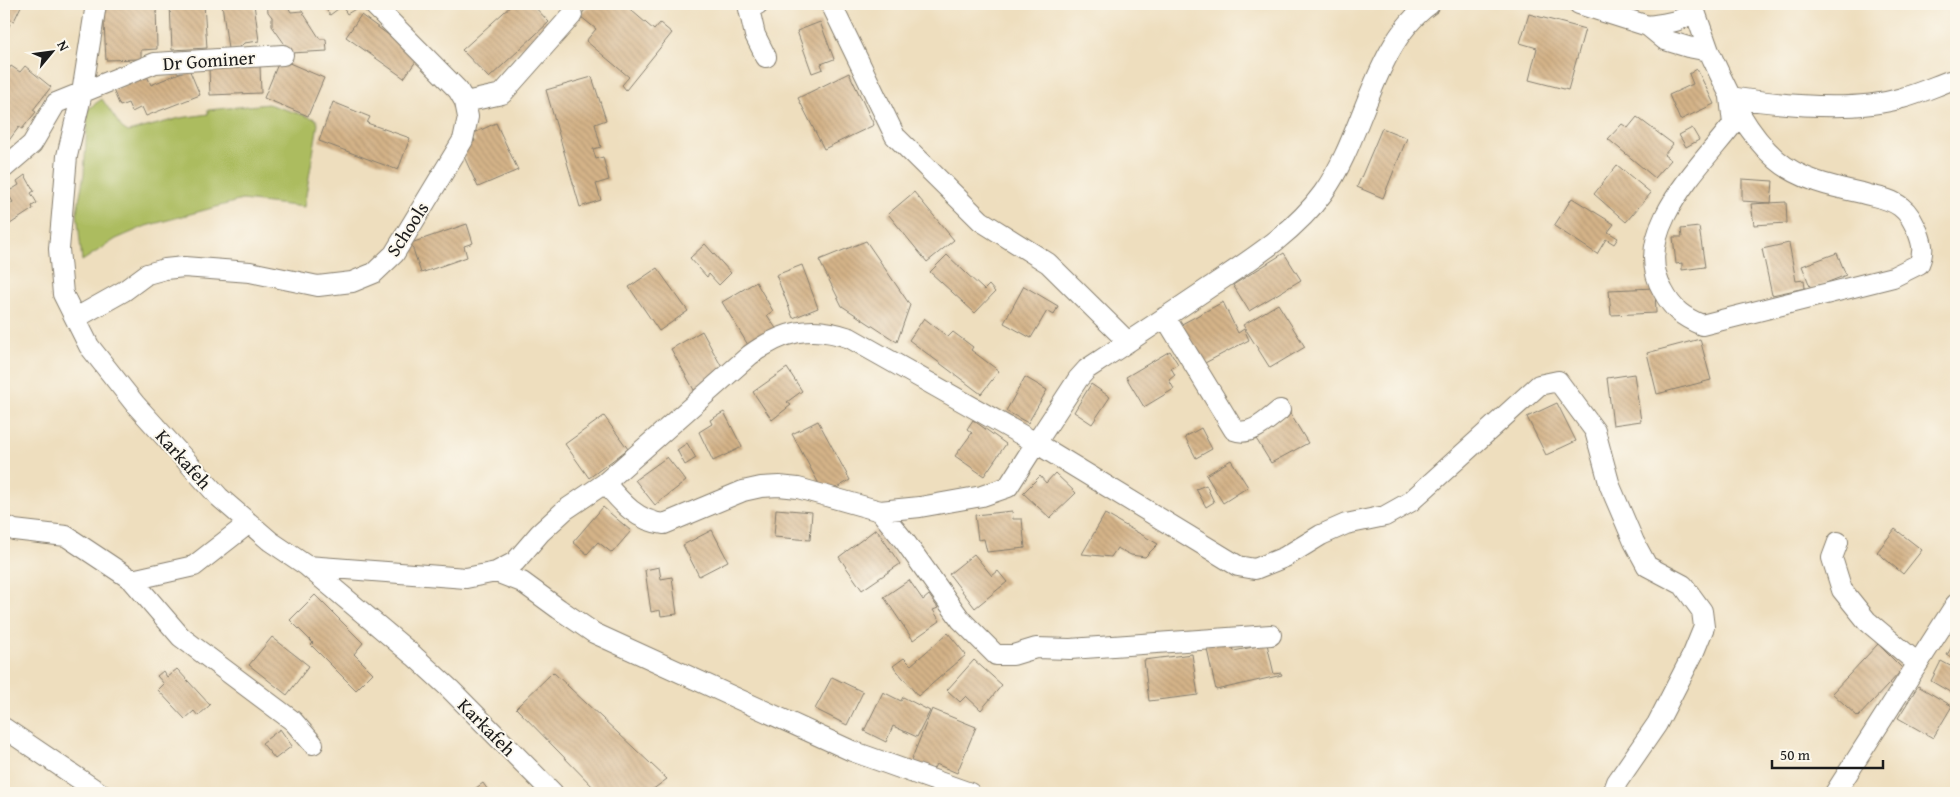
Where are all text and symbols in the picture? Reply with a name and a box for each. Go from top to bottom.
north arrow [28,28,78,78]
text: N [52,37,75,55]
street label: Dr Gominer [162,43,256,77]
street label: Schools [379,196,435,262]
street label: Karkafeh [149,423,219,495]
street label: Karkafeh [452,692,523,763]
scale bar [1772,737,1884,769]
text: 50 m [1780,744,1811,765]

